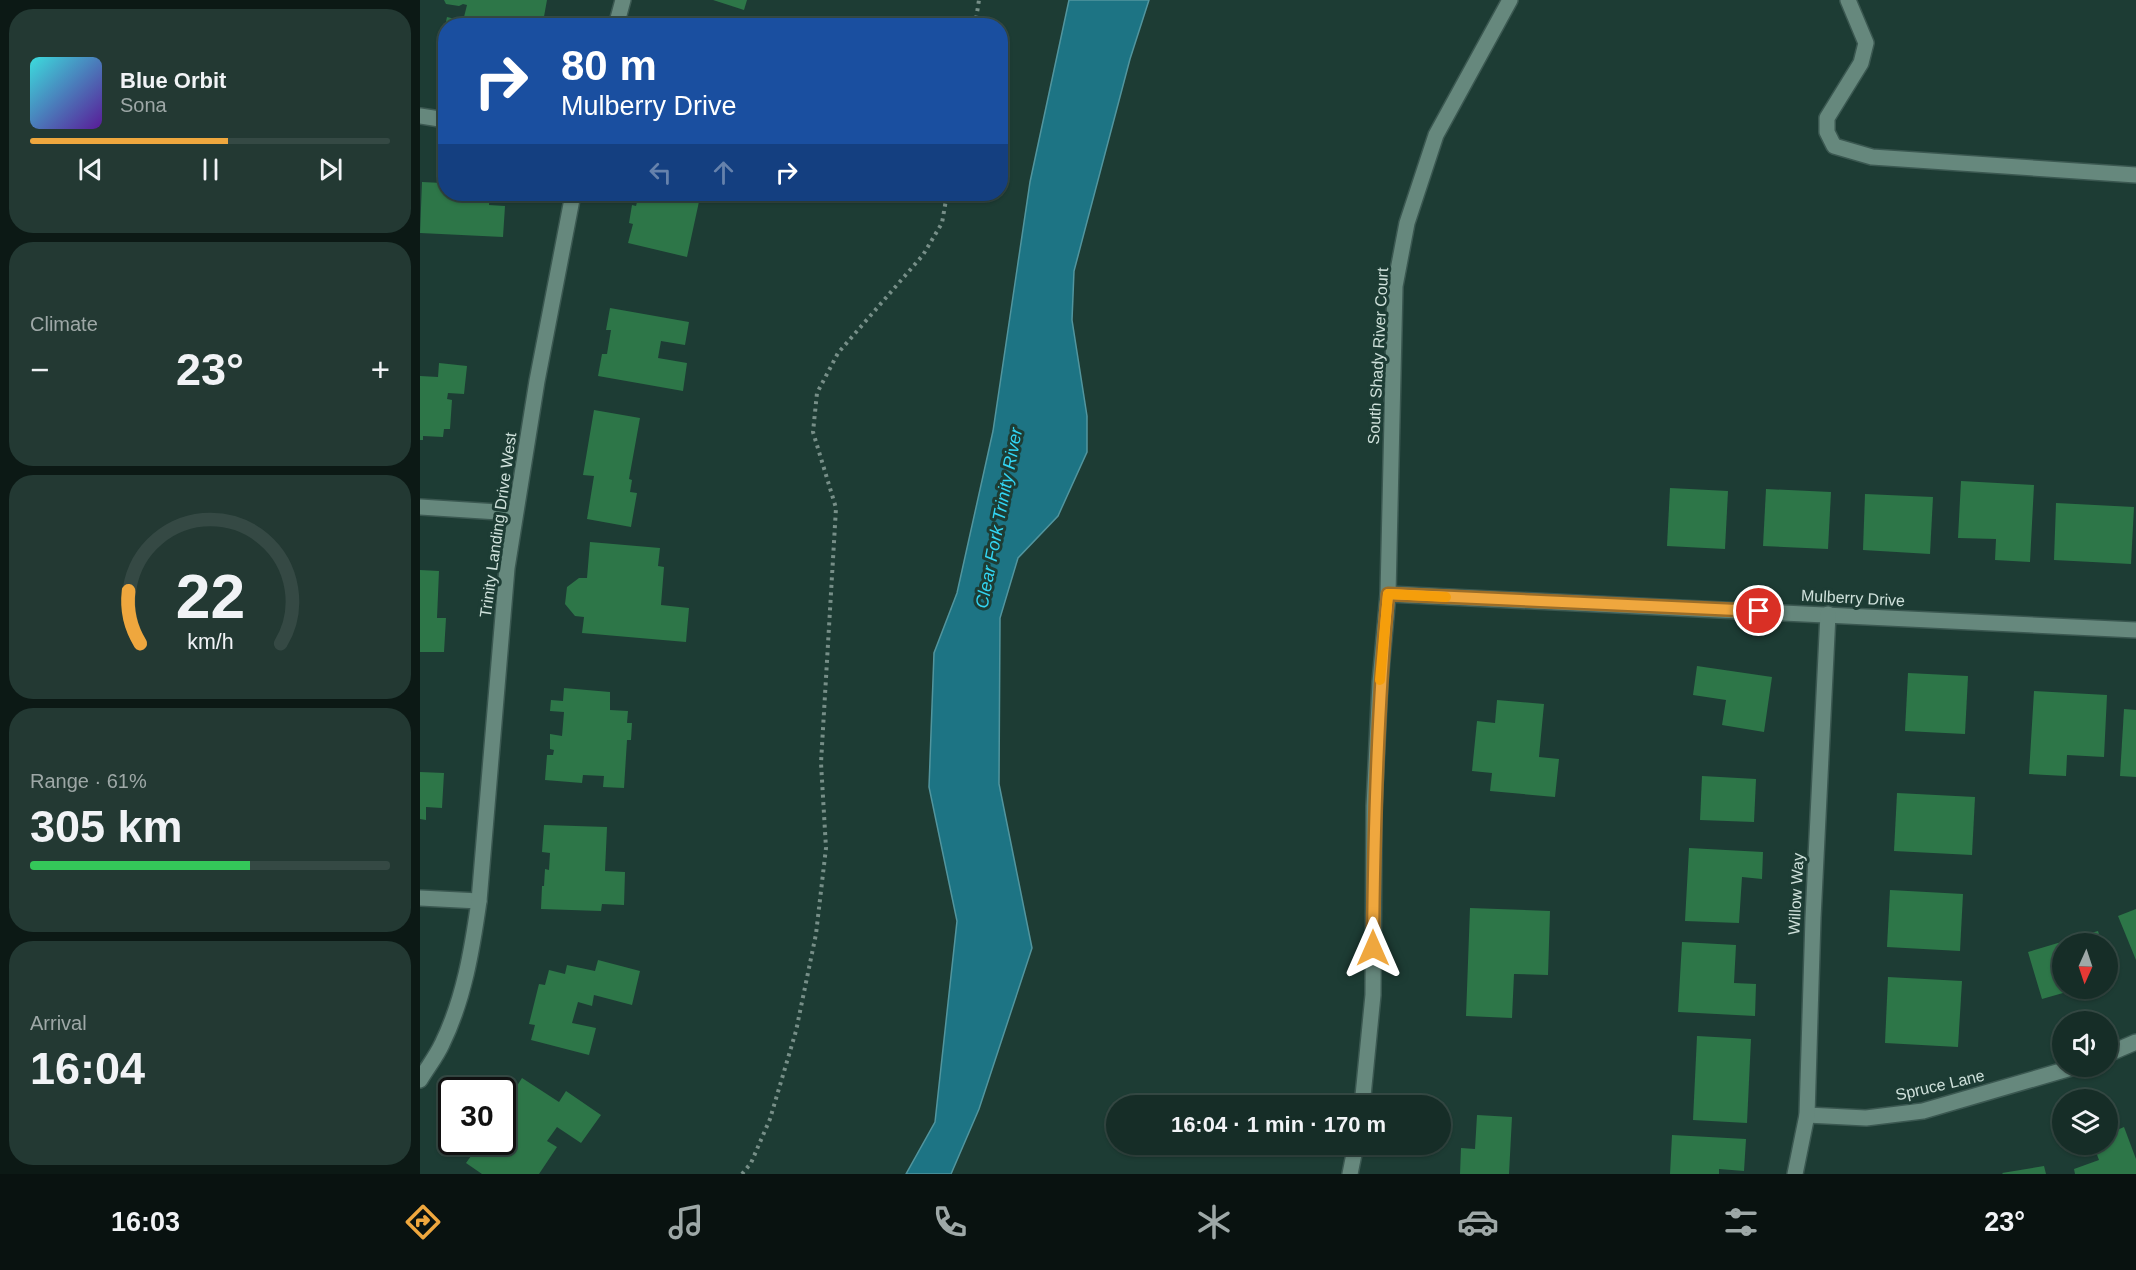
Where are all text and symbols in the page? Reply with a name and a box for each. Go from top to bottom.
icon: right [462,42,540,120]
text: 80 m [561,42,657,89]
text: Blue Orbit [120,68,226,93]
text: Mulberry Drive [561,91,737,121]
text: Sona [120,94,167,116]
icon: previous [74,153,107,186]
icon: pause [194,153,227,186]
icon: next [314,153,347,186]
icon: left [644,156,677,189]
icon: ahead [707,156,740,189]
icon: right [770,156,803,189]
street label: South Shady River Court [1365,267,1391,445]
text: Climate [30,313,98,335]
text: 23° [176,344,244,395]
text: − [30,351,49,388]
text: + [371,351,390,388]
water label: Clear Fork Trinity River [972,425,1027,610]
street label: Trinity Landing Drive West [477,431,519,619]
text: 22 [175,562,245,631]
pin [1733,585,1784,636]
street label: Mulberry Drive [1801,587,1905,609]
icon: arrive [1742,594,1775,627]
text: km/h [187,630,233,654]
text: Range · 61% [30,770,147,792]
text: 305 km [30,801,183,852]
street label: Willow Way [1785,853,1807,935]
position arrow [1341,916,1405,980]
north arrow [2052,933,2118,999]
map controls [2052,933,2118,1155]
button: sound [2052,1011,2118,1077]
text: Arrival [30,1012,87,1034]
text: 16:04 [30,1043,145,1094]
street label: Spruce Lane [1894,1066,1986,1103]
speed limit sign: 30 [438,1077,516,1155]
button: layers [2052,1089,2118,1155]
text: 16:04 · 1 min · 170 m [1171,1112,1386,1137]
icon: directions [402,1201,444,1243]
icon: music [665,1201,707,1243]
icon: phone [929,1201,971,1243]
icon: climate [1193,1201,1235,1243]
icon: car [1457,1201,1499,1243]
icon: filters [1720,1201,1762,1243]
text: 16:03 [111,1207,180,1237]
text: 23° [1984,1207,2025,1237]

